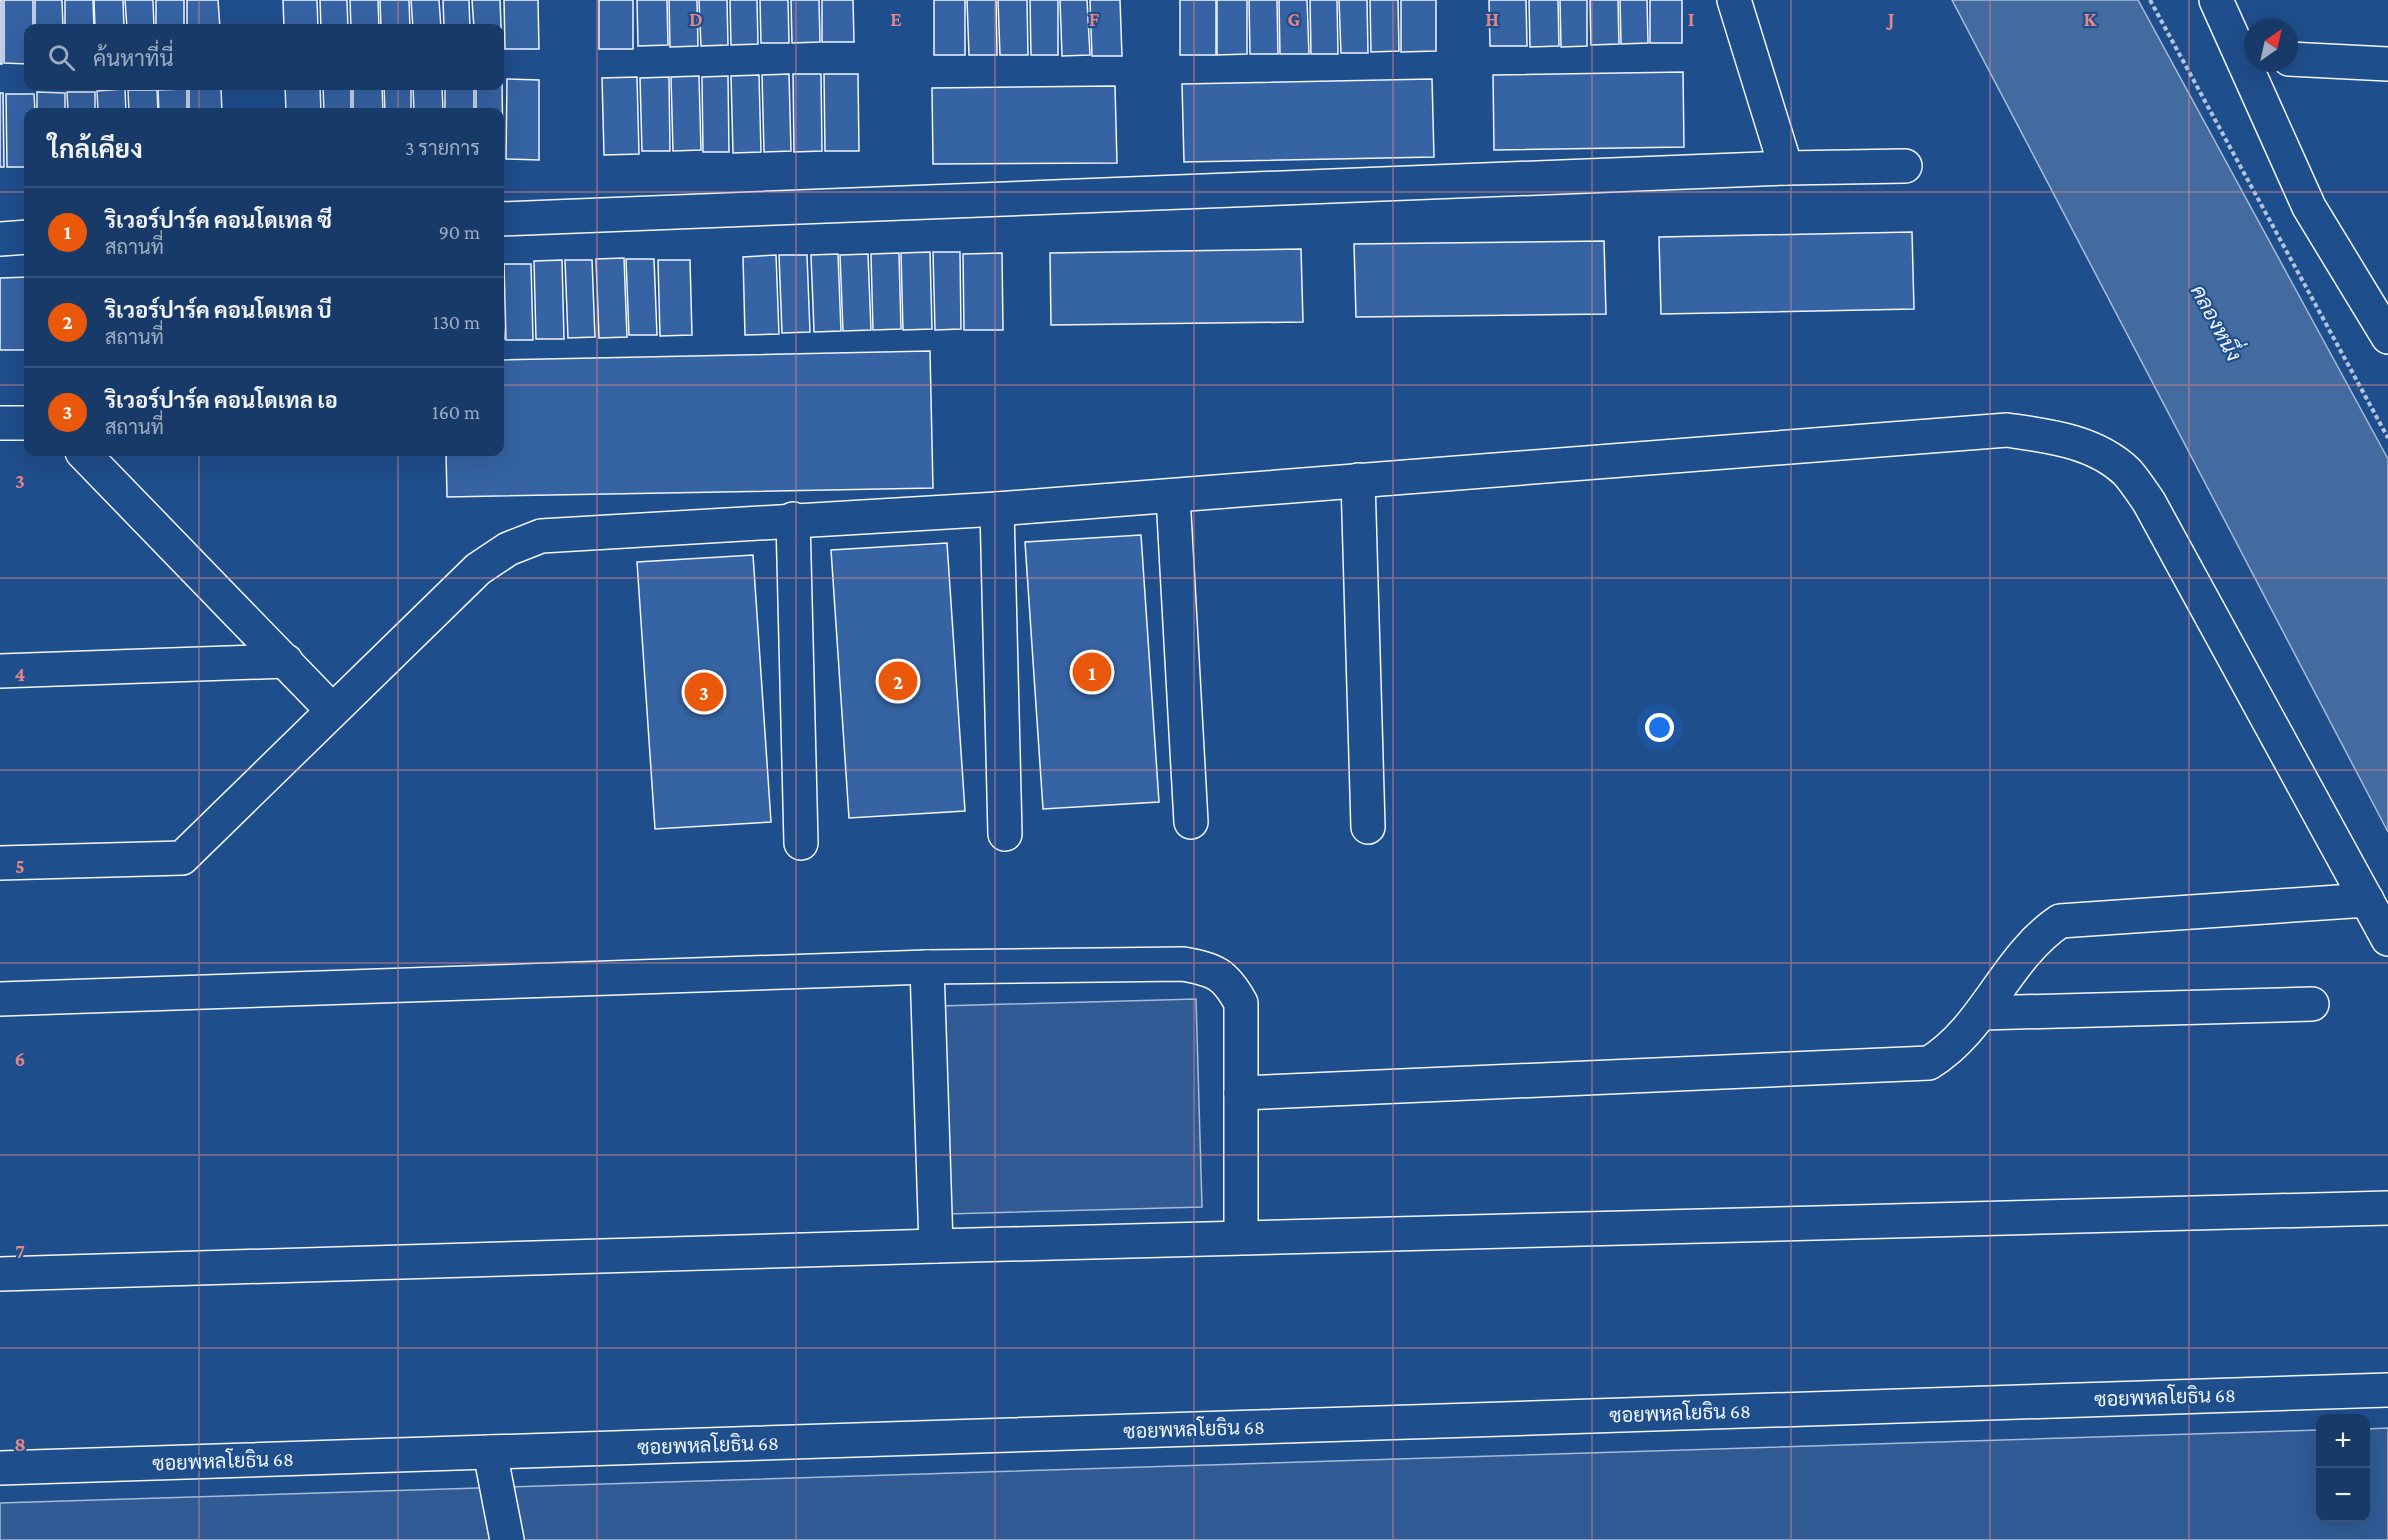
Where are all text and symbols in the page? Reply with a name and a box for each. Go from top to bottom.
text: D [689,8,703,30]
text: E [890,8,902,30]
text: F [1089,8,1100,30]
text: G [1288,8,1301,30]
text: H [1485,8,1499,30]
text: I [1688,8,1695,30]
text: J [1886,8,1895,30]
text: K [2084,8,2098,30]
north arrow [2244,18,2298,72]
search box [24,24,504,90]
icon: search [45,41,78,74]
text: ค้นหาที่นี่ [93,46,173,71]
text: ใกล้เคียง [48,135,143,164]
text: 3 รายการ [405,137,480,159]
text: ริเวอร์ปาร์ค คอนโดเทล ซี [105,208,332,233]
text: 1 [64,221,71,243]
text: 90 m [439,221,480,243]
text: สถานที่ [105,236,164,258]
water label: คลองหนึ่ง [2186,277,2253,365]
text: ริเวอร์ปาร์ค คอนโดเทล บี [105,298,332,323]
text: 2 [62,311,73,333]
text: 130 m [433,311,480,333]
text: สถานที่ [105,326,164,348]
text: ริเวอร์ปาร์ค คอนโดเทล เอ [105,388,338,413]
text: 3 [63,401,72,423]
text: 160 m [432,401,480,423]
text: สถานที่ [105,416,164,438]
text: 3 [15,470,25,492]
pin: 1 [1072,650,1112,694]
pin: 2 [878,658,918,704]
text: 4 [15,663,26,685]
pin: 3 [684,670,724,714]
your location [1645,713,1674,742]
text: 5 [15,855,25,877]
text: 6 [15,1048,25,1070]
text: 7 [15,1240,25,1262]
street label: ซอยพหลโยธิน 68 [2094,1382,2236,1410]
street label: ซอยพหลโยธิน 68 [1609,1398,1751,1426]
street label: ซอยพหลโยธิน 68 [1123,1414,1265,1442]
map controls [2316,1414,2370,1522]
button: + [2316,1414,2370,1468]
street label: ซอยพหลโยธิน 68 [637,1430,779,1458]
text: 8 [14,1433,26,1455]
street label: ซอยพหลโยธิน 68 [152,1446,294,1474]
button: − [2316,1468,2370,1522]

